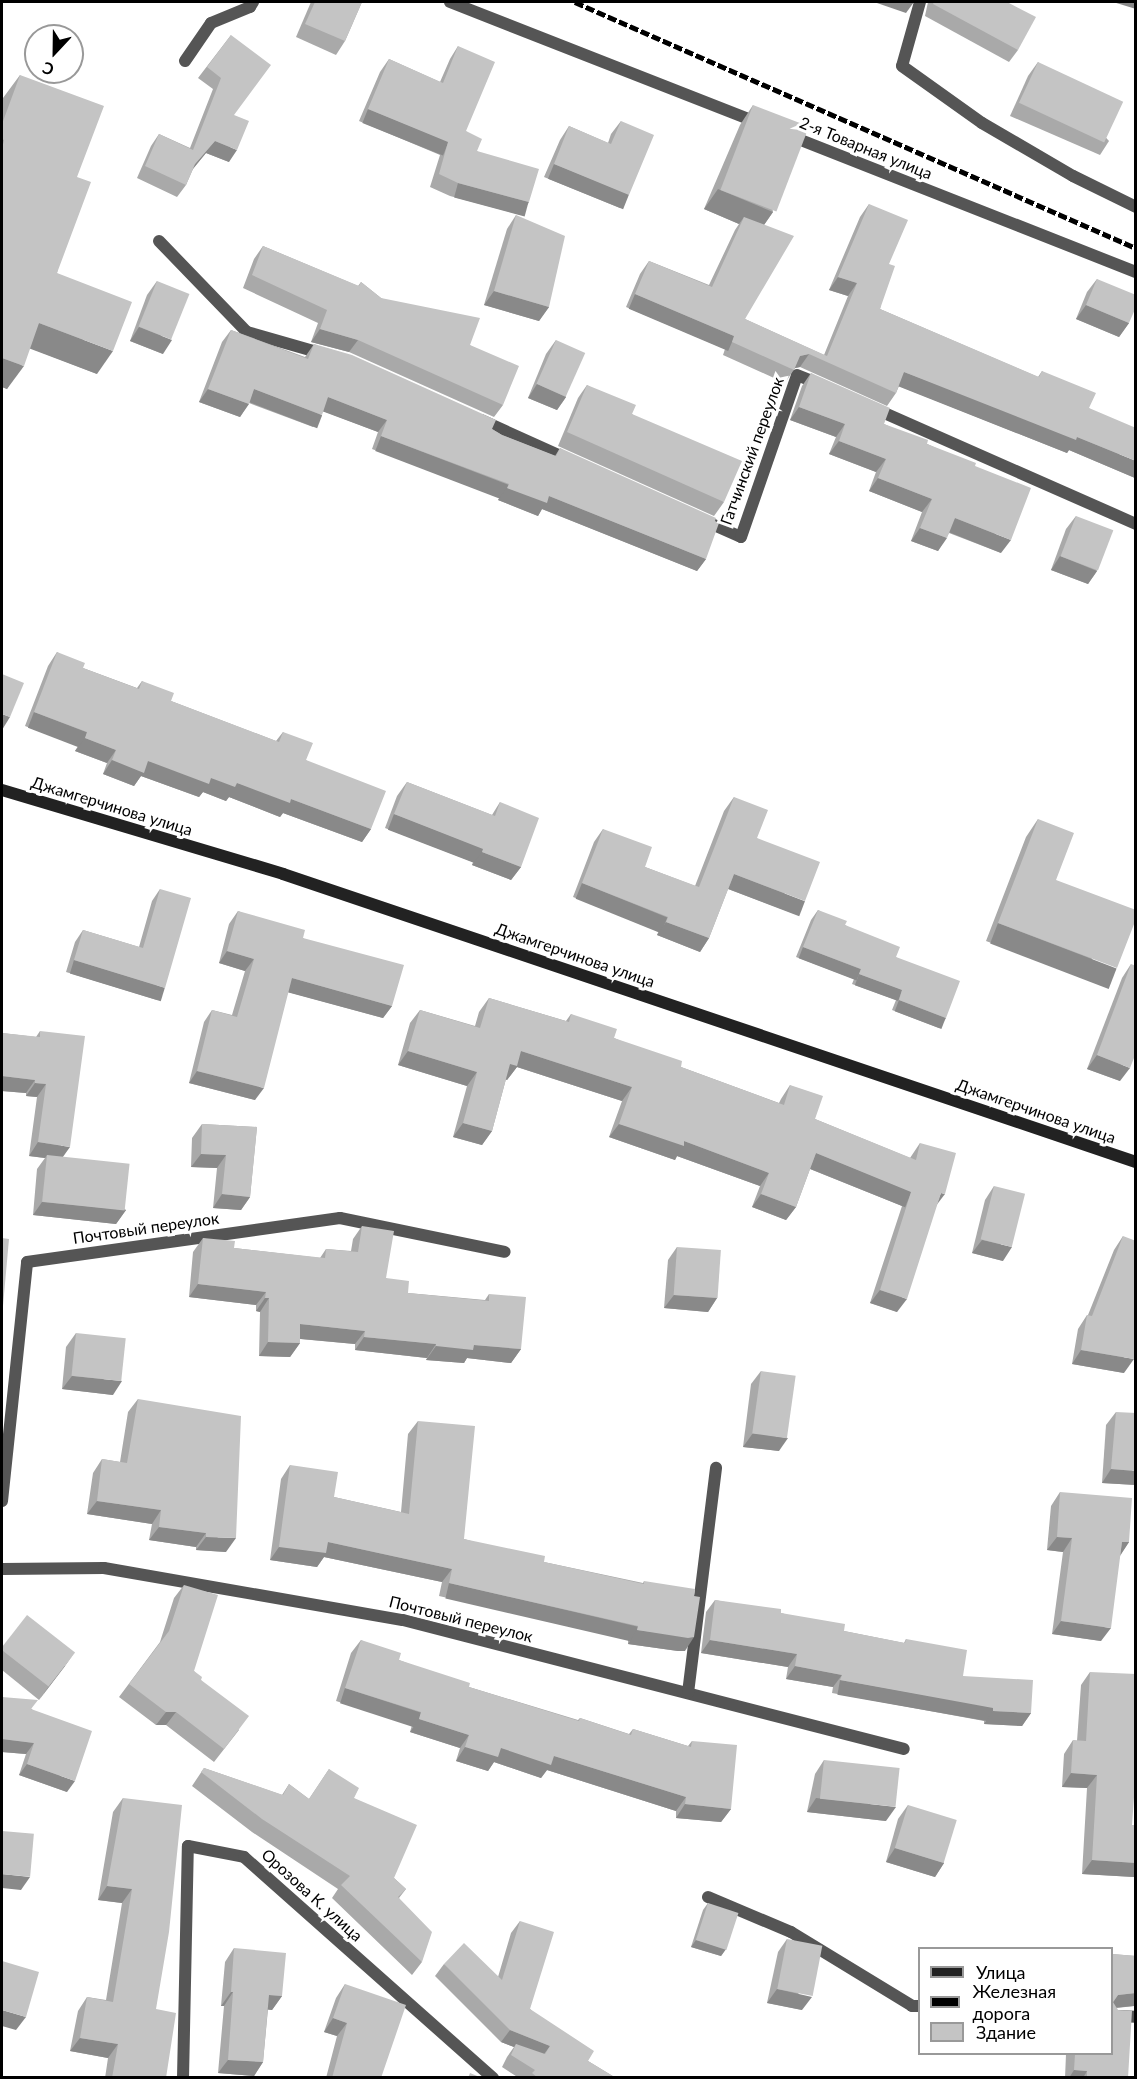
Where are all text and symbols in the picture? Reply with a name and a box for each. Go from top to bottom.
north arrow [24,24,84,84]
text: С [39,59,56,80]
street label: 2-я Товарная улица [797,113,935,183]
street label: Гатчинский переулок [716,374,788,528]
street label: Джамгерчинова улица [29,772,195,840]
street label: Джамгерчинова улица [493,919,657,991]
street label: Джамгерчинова улица [954,1075,1118,1147]
street label: Почтовый переулок [72,1208,220,1248]
street label: Почтовый переулок [387,1592,535,1646]
street label: Орозова К. улица [258,1845,366,1945]
legend [918,1947,1113,2055]
text: Улица [976,1961,1026,1983]
text: Железная дорога [972,1980,1056,2024]
text: Здание [976,2021,1036,2043]

